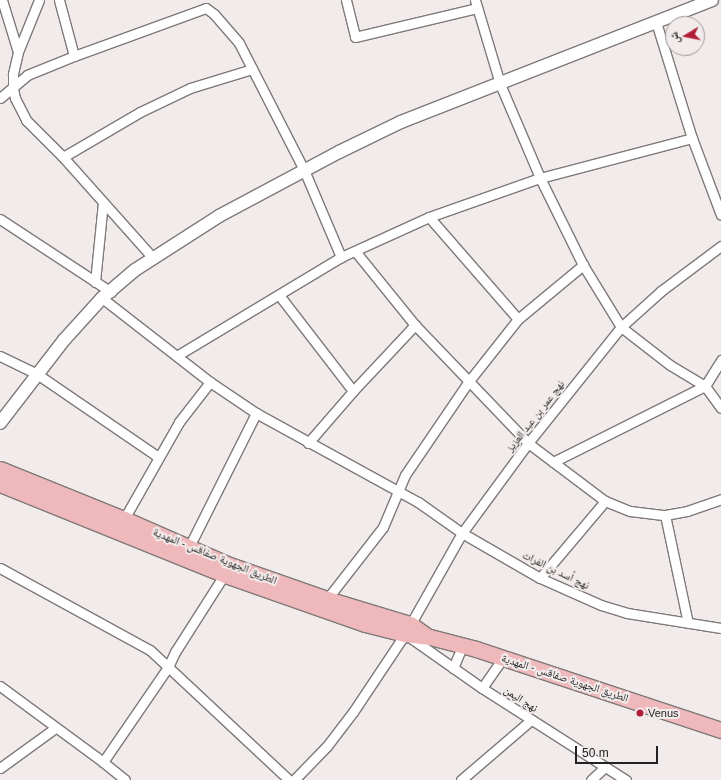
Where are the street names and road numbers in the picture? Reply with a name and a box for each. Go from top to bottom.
street label: نهج عمر بن عبد العزيز [503,378,567,454]
street label: الطريق الجهوية صفاقس - المهدية [151,525,279,587]
street label: نهج أسد بن الفرات [520,548,592,592]
street label: الطريق الجهوية صفاقس - المهدية [500,651,630,705]
street label: نهج اليمن [502,683,540,715]

